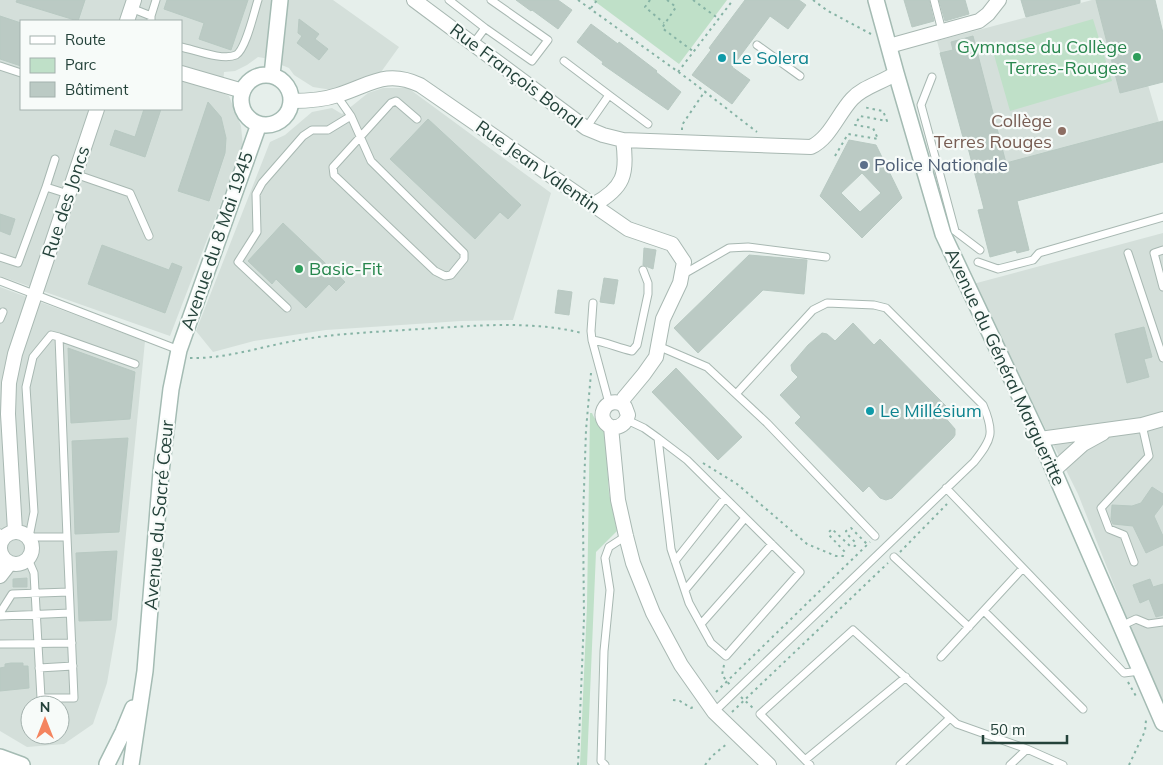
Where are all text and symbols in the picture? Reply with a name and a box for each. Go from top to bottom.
street label: Rue François Bonal [445,18,587,133]
legend [20,20,182,110]
text: Route [65,30,106,49]
place label: Gymnase du Collège Terres-Rouges [957,35,1127,79]
place label: Le Solera [732,46,809,69]
marker: Gymnase du Collège Terres-Rouges [1131,51,1143,63]
marker: Le Solera [716,52,728,64]
text: Parc [65,55,96,74]
text: Bâtiment [65,80,128,99]
place label: Collège Terres Rouges [934,109,1052,153]
street label: Rue Jean Valentin [471,115,605,218]
marker: Collège Terres Rouges [1056,125,1068,137]
street label: Rue des Joncs [37,143,94,261]
street label: Avenue du 8 Mai 1945 [175,148,258,333]
place label: Police Nationale [874,153,1008,176]
marker: Police Nationale [858,159,870,171]
street label: Avenue du Général Margueritte [940,244,1071,489]
place label: Basic-Fit [309,257,382,280]
marker: Basic-Fit [293,263,305,275]
place label: Le Millésium [880,399,982,422]
marker: Le Millésium [864,405,876,417]
street label: Avenue du Sacré Cœur [139,419,178,611]
north arrow [20,695,70,745]
text: N [40,698,50,716]
scale bar [983,712,1067,744]
text: 50 m [990,720,1025,739]

